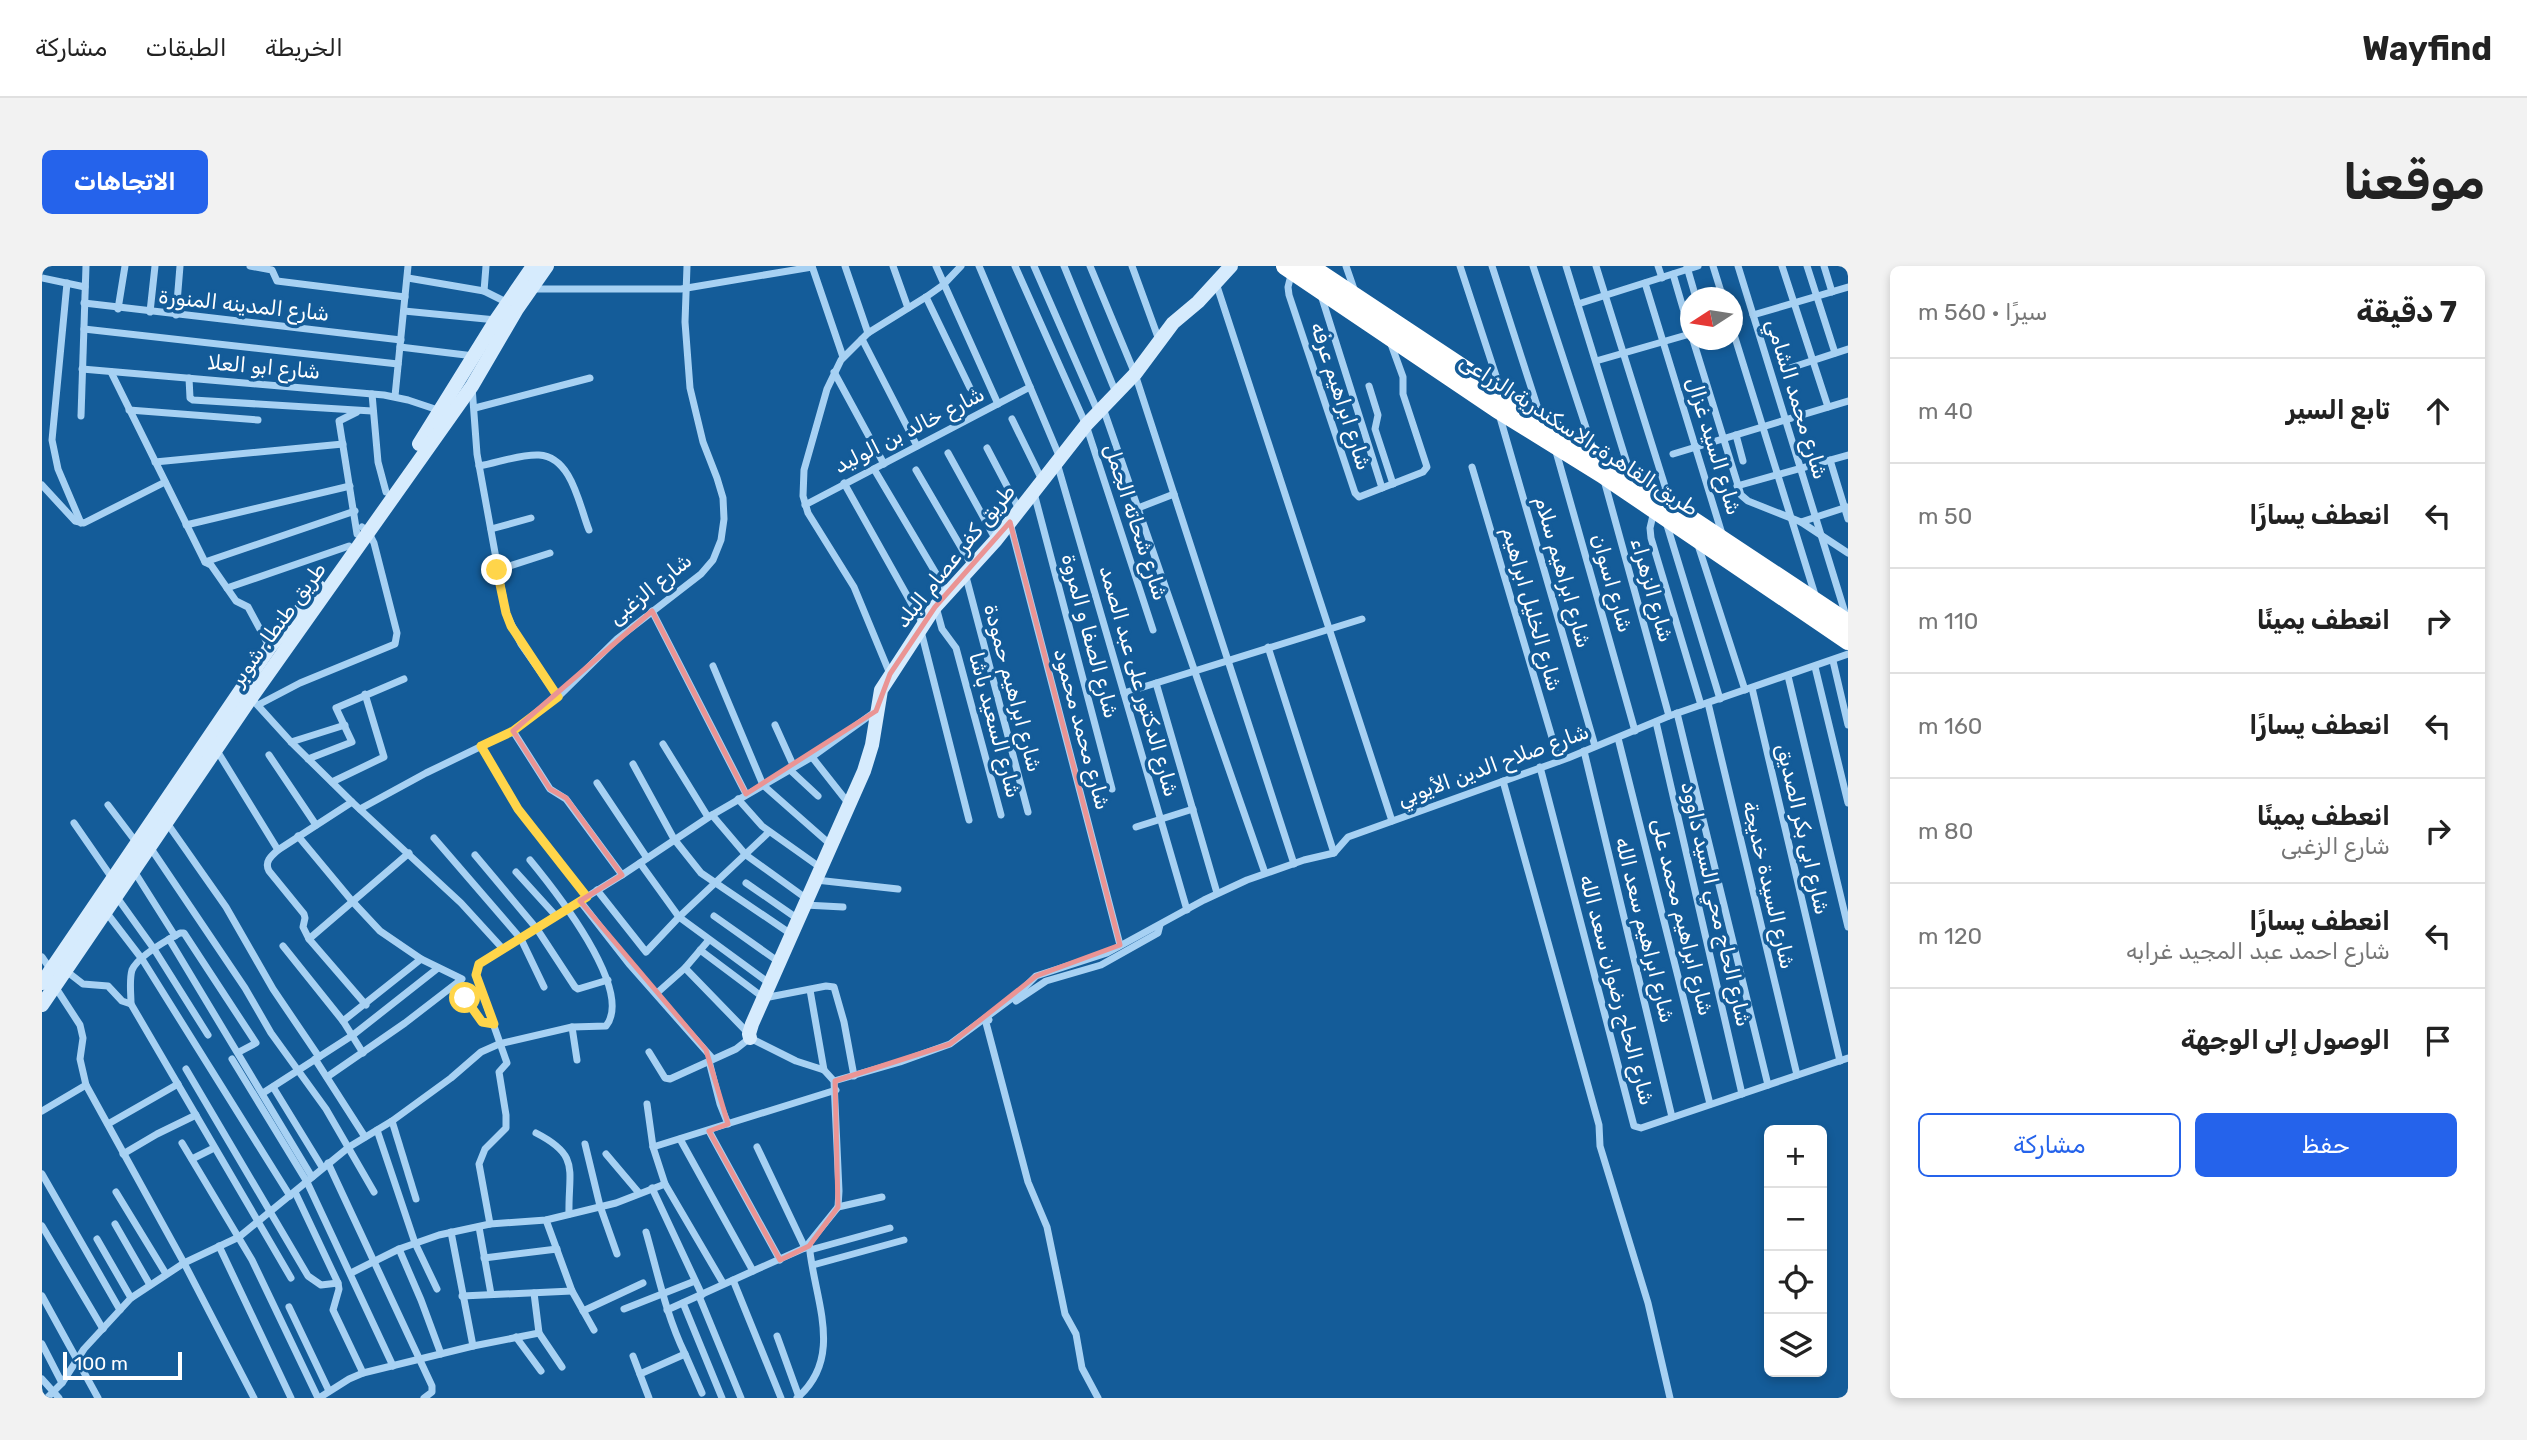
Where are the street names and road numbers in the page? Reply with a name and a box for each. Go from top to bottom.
street label: شارع المدينه المنورة [157,283,331,328]
street label: شارع محمد الشامي [1757,316,1834,483]
street label: شارع ابراهيم عرفه [1304,319,1377,474]
street label: طريق القاهرة, الاسكندرية الزراعى [1455,348,1703,521]
street label: شارع ابو العلا [207,349,321,386]
street label: شارع السيد غزال [1680,374,1747,518]
street label: شارع خالد بن الوليد [829,381,989,480]
street label: شارع شحاته الجمل [1097,440,1174,604]
street label: طريق كفر عصام البلد [889,479,1021,633]
street label: شارع ابراهيم سلام [1528,493,1597,651]
street label: شارع الخليل ابراهيم [1495,524,1568,694]
street label: شارع اسوان [1585,531,1638,636]
street label: شارع الزهراء [1624,535,1679,645]
street label: شارع الزغبى [603,547,698,631]
street label: شارع الصفا و المروة [1055,551,1124,721]
street label: طريق طنطا, شوبر [223,557,331,692]
street label: شارع الدكتور على عبد الصمد [1093,562,1184,800]
street label: شارع ابراهيم حمودة [977,601,1048,775]
street label: شارع محمد محمود [1047,646,1116,813]
street label: شارع السعيد باشا [962,649,1027,801]
street label: شارع صلاح الدين الأيوبي [1394,718,1593,815]
street label: شارع ابى بكر الصديق [1770,741,1835,917]
street label: شارع الحاج محي السيد داوود [1672,779,1757,1030]
street label: شارع السيدة خديجة [1736,798,1801,972]
street label: شارع ابراهيم محمد على [1644,816,1719,1018]
street label: شارع ابراهيم سعد الله [1608,834,1681,1026]
street label: شارع الحاج رضوان سعد الله [1573,872,1660,1108]

